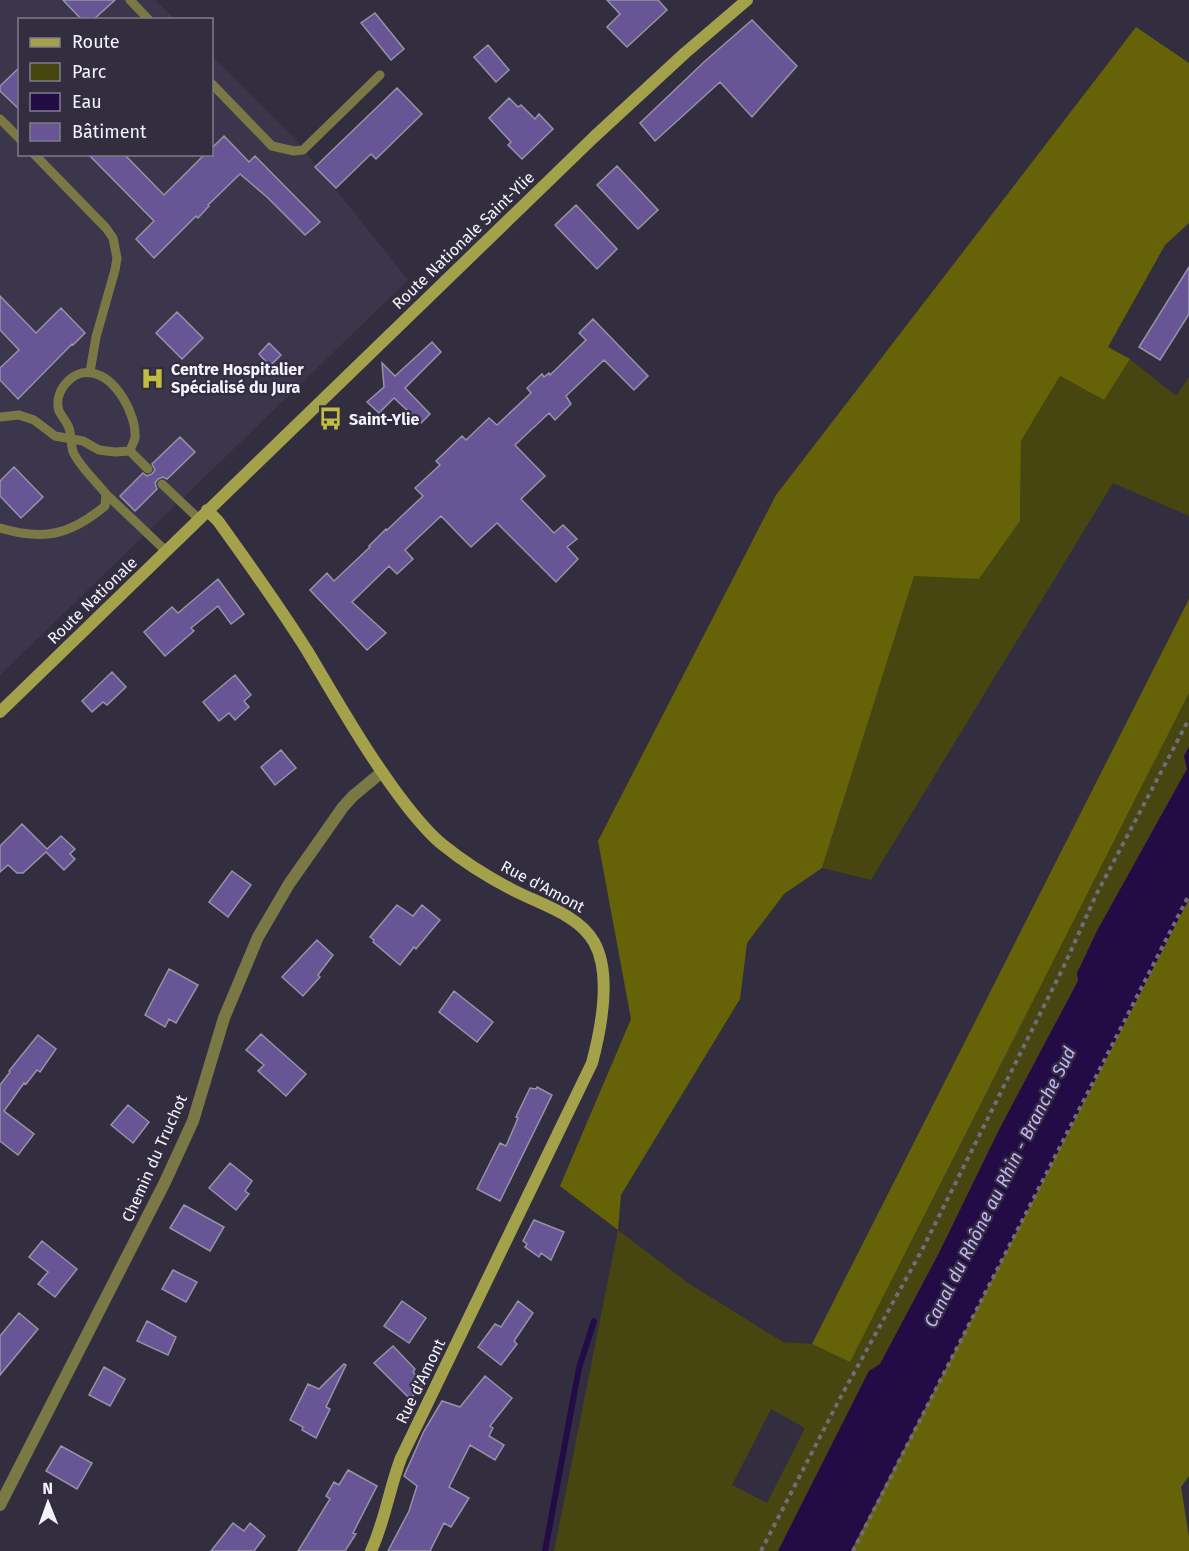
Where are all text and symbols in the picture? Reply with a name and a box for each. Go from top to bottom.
legend [18,18,213,156]
text: Route [72,31,120,53]
text: Parc [72,61,107,83]
text: Eau [72,91,102,113]
text: Bâtiment [72,121,147,143]
street label: Route Nationale Saint-Ylie [388,168,538,313]
place label: Centre Hospitalier Spécialisé du Jura [171,360,304,397]
hospital icon: Centre Hospitalier Spécialisé du Jura [140,365,166,391]
bus stop icon: Saint-Ylie [318,406,344,432]
place label: Saint-Ylie [349,410,419,429]
street label: Route Nationale [44,553,141,648]
street label: Rue d'Amont [498,856,588,917]
water label: Canal du Rhône au Rhin - Branche Sud [919,1043,1081,1331]
street label: Chemin du Truchot [118,1091,191,1225]
street label: Rue d'Amont [392,1336,449,1427]
north arrow [18,1473,78,1533]
text: N [42,1479,53,1498]

